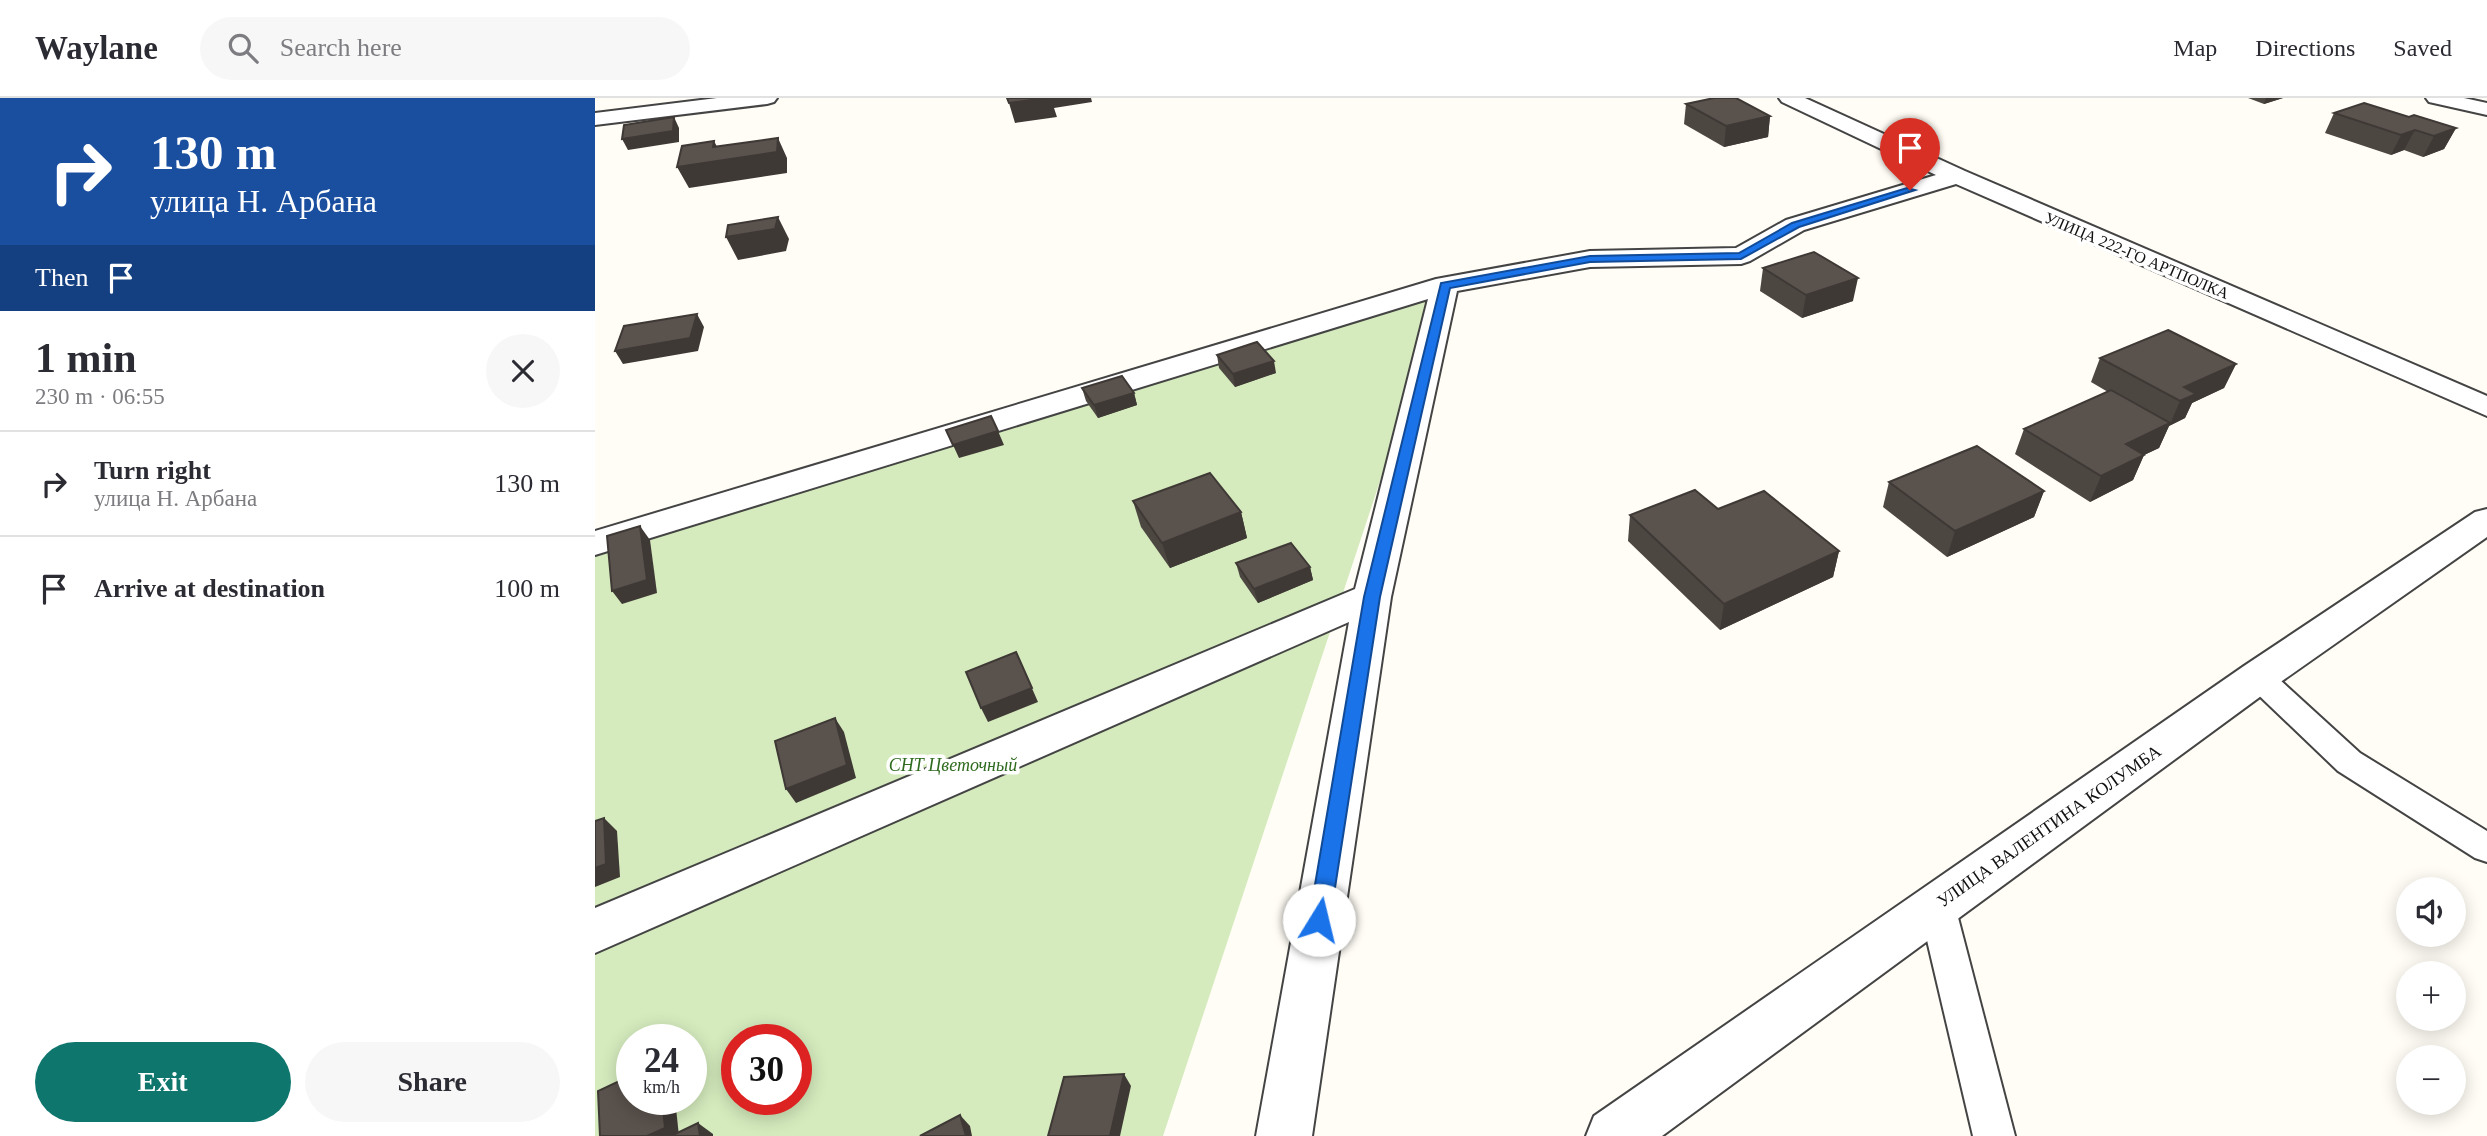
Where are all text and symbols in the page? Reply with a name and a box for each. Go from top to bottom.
search box [200,17,690,80]
icon: search [224,29,262,67]
text: Waylane [35,30,158,66]
text: Search here [280,33,402,62]
text: Map [2173,35,2217,61]
text: Directions [2255,35,2355,61]
text: Saved [2393,35,2452,61]
pin [1880,118,1940,190]
text: 130 m [150,125,277,180]
icon: right [35,126,126,217]
icon: arrive [1891,129,1929,167]
text: улица Н. Арбана [150,183,377,219]
street label: УЛИЦА 222-ГО АРТПОЛКА [2042,209,2232,303]
icon: arrive [102,259,140,297]
text: Then [35,263,88,292]
button: close [486,334,560,408]
text: 1 min [35,335,137,381]
text: 230 m · 06:55 [35,384,165,409]
text: Turn right [94,456,211,485]
icon: right [35,465,73,503]
text: 130 m [494,469,560,498]
text: улица Н. Арбана [94,486,257,511]
icon: arrive [35,570,73,608]
text: Arrive at destination [94,574,325,603]
text: 100 m [494,574,560,603]
street label: УЛИЦА ВАЛЕНТИНА КОЛУМБА [1933,741,2165,911]
park label: СНТ Цветочный [889,755,1017,775]
map controls [2396,877,2466,1115]
button: sound [2396,877,2466,947]
position arrow [1282,883,1356,957]
button: + [2396,961,2466,1031]
speed limit sign: 30 [721,1024,812,1115]
text: 24 [644,1041,679,1080]
button: Exit [35,1042,291,1122]
button: Share [305,1042,560,1122]
button: − [2396,1045,2466,1115]
text: km/h [643,1077,680,1097]

